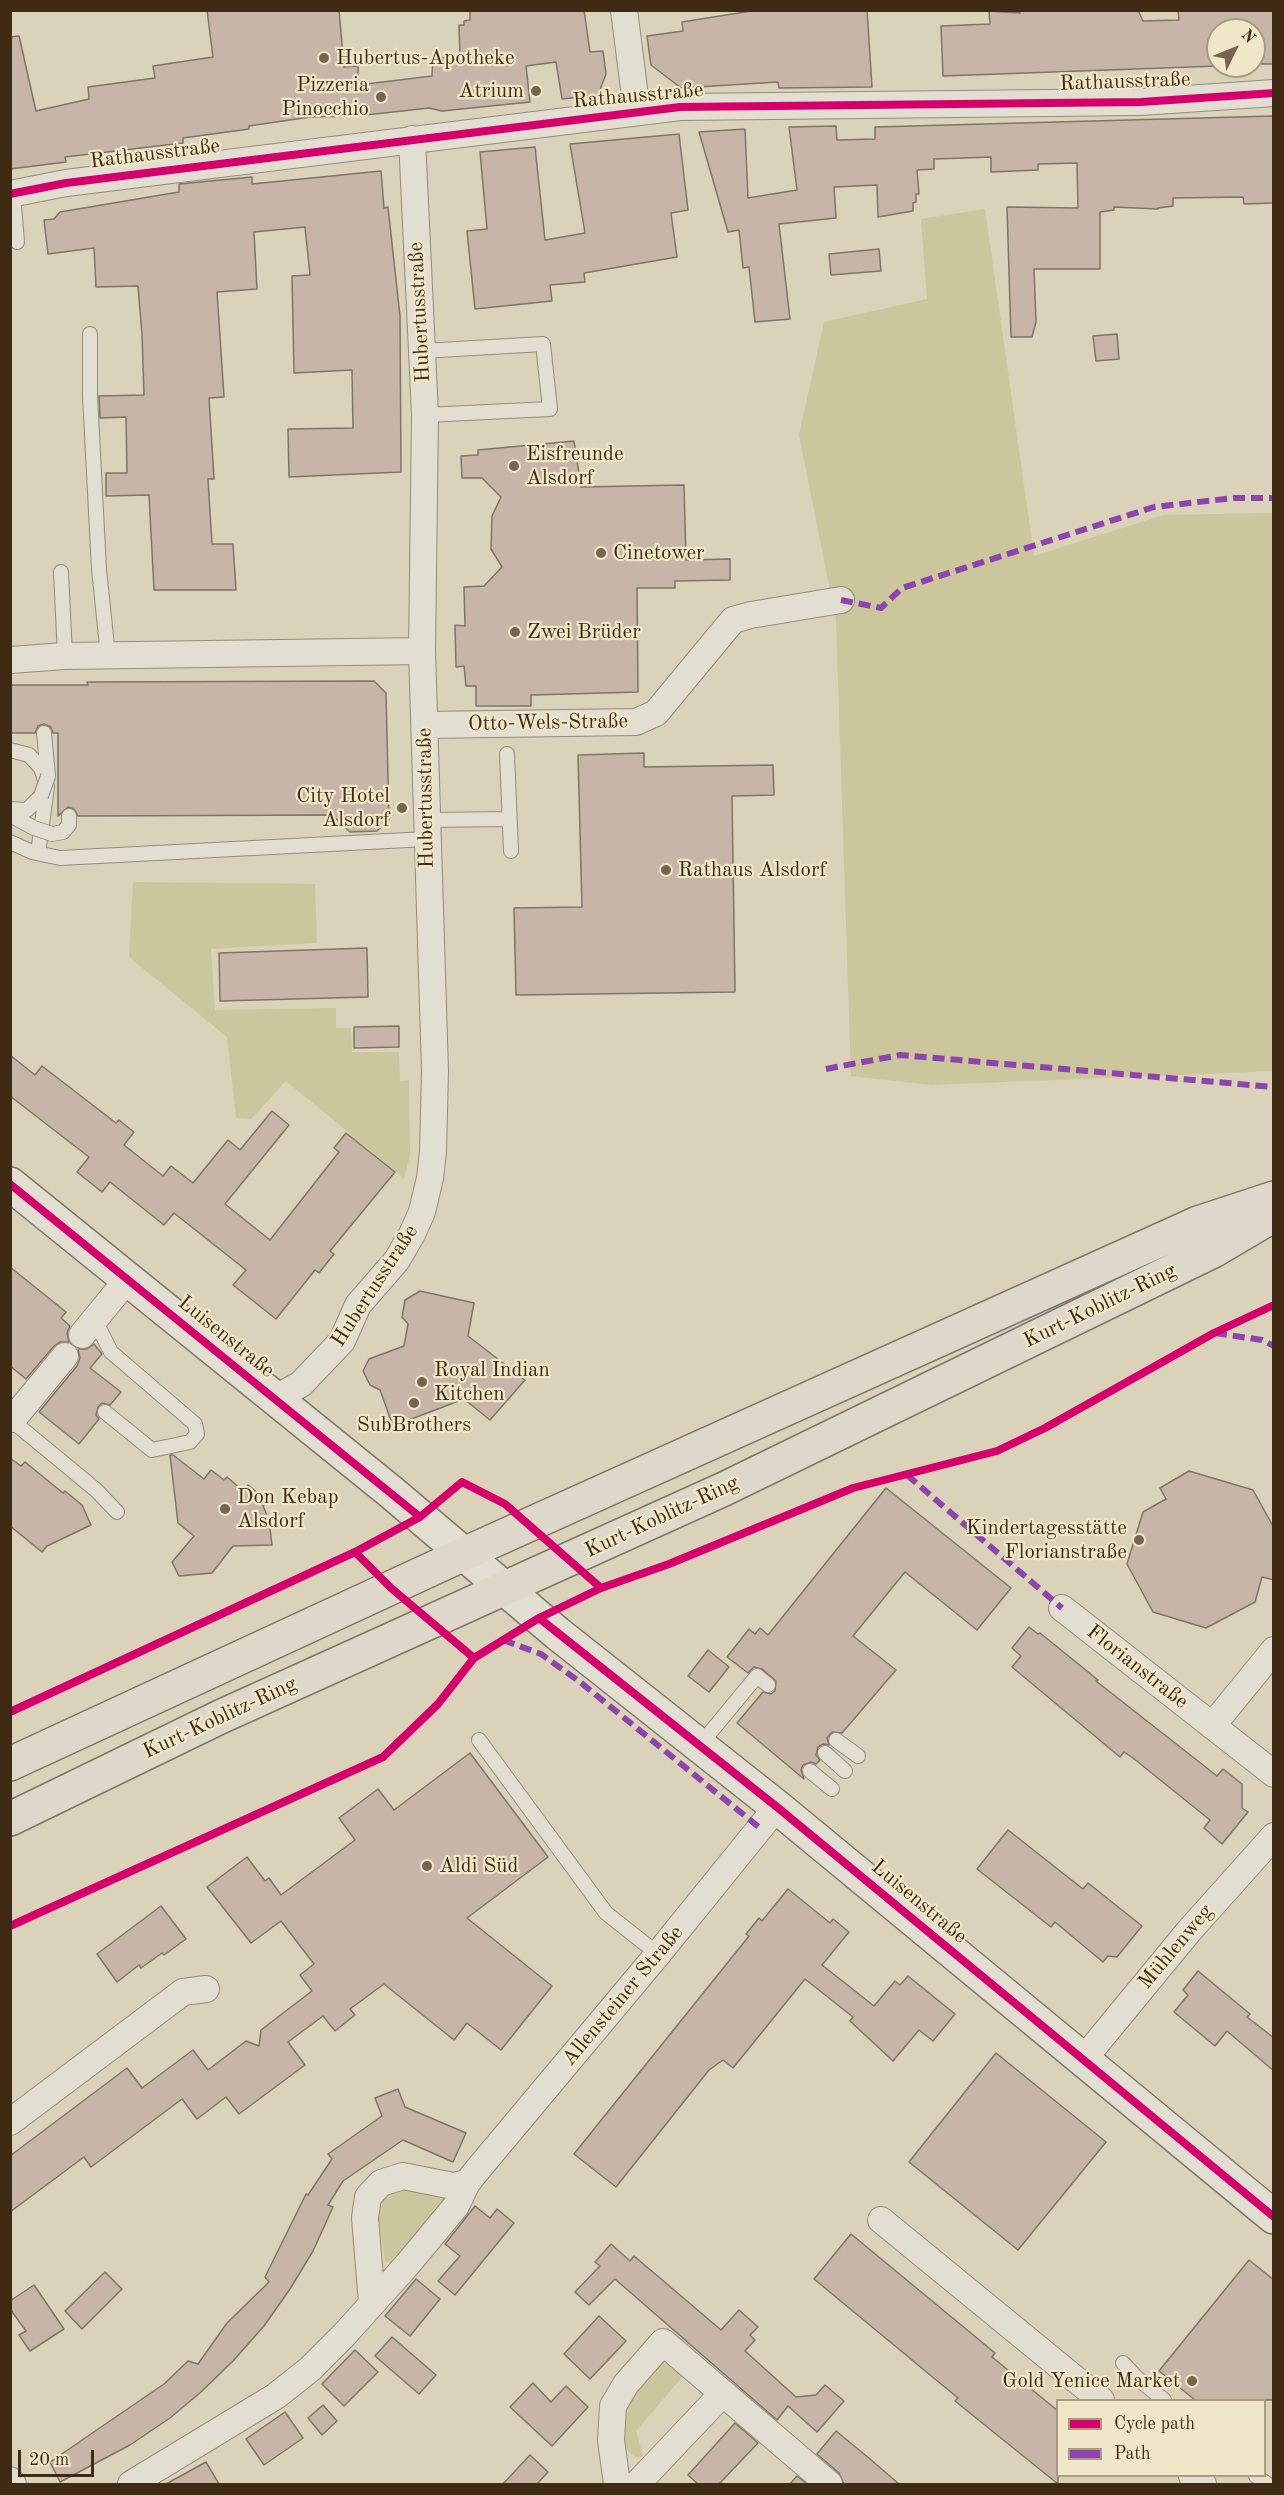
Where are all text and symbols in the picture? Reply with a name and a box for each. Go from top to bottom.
north arrow [1206,18,1266,78]
text: N [1238,27,1258,47]
place label: Hubertus-Apotheke [336,45,515,71]
marker: Hubertus-Apotheke [317,51,331,65]
street label: Rathausstraße [1059,67,1191,97]
place label: Pizzeria Pinocchio [281,72,369,122]
place label: Atrium [458,78,524,104]
street label: Rathausstraße [572,78,704,114]
marker: Atrium [529,84,543,98]
marker: Pizzeria Pinocchio [374,90,388,104]
street label: Rathausstraße [88,134,222,174]
street label: Hubertusstraße [404,241,436,383]
place label: Eisfreunde Alsdorf [526,441,624,491]
marker: Eisfreunde Alsdorf [507,459,521,473]
place label: Cinetower [613,540,705,566]
marker: Cinetower [594,546,608,560]
place label: Zwei Brüder [527,619,641,645]
marker: Zwei Brüder [508,625,522,639]
street label: Otto-Wels-Straße [468,709,628,737]
street label: Hubertusstraße [412,727,440,869]
place label: City Hotel Alsdorf [296,783,390,833]
marker: City Hotel Alsdorf [395,801,409,815]
place label: Rathaus Alsdorf [678,857,827,883]
marker: Rathaus Alsdorf [659,863,673,877]
street label: Hubertusstraße [326,1220,424,1352]
street label: Kurt-Koblitz-Ring [1019,1258,1181,1354]
street label: Luisenstraße [173,1290,279,1384]
place label: Royal Indian Kitchen [434,1357,550,1407]
marker: Royal Indian Kitchen [415,1375,429,1389]
marker: SubBrothers [407,1396,421,1410]
place label: SubBrothers [357,1412,471,1438]
street label: Kurt-Koblitz-Ring [581,1470,743,1564]
place label: Don Kebap Alsdorf [237,1484,339,1534]
marker: Don Kebap Alsdorf [218,1502,232,1516]
place label: Kindertagesstätte Florianstraße [966,1515,1127,1565]
marker: Kindertagesstätte Florianstraße [1132,1533,1146,1547]
street label: Florianstraße [1081,1619,1193,1715]
street label: Kurt-Koblitz-Ring [139,1671,301,1765]
place label: Aldi Süd [439,1853,518,1879]
street label: Luisenstraße [866,1855,972,1949]
marker: Aldi Süd [420,1859,434,1873]
street label: Mühlenweg [1133,1899,1219,1995]
street label: Allensteiner Straße [557,1921,689,2071]
place label: Gold Yenice Market [1002,2368,1180,2394]
marker: Gold Yenice Market [1185,2374,1199,2388]
legend [1056,2399,1266,2477]
text: Cycle path [1114,2415,1195,2433]
scale bar [21,2438,98,2476]
text: Path [1114,2445,1150,2463]
text: 20 m [29,2451,69,2469]

